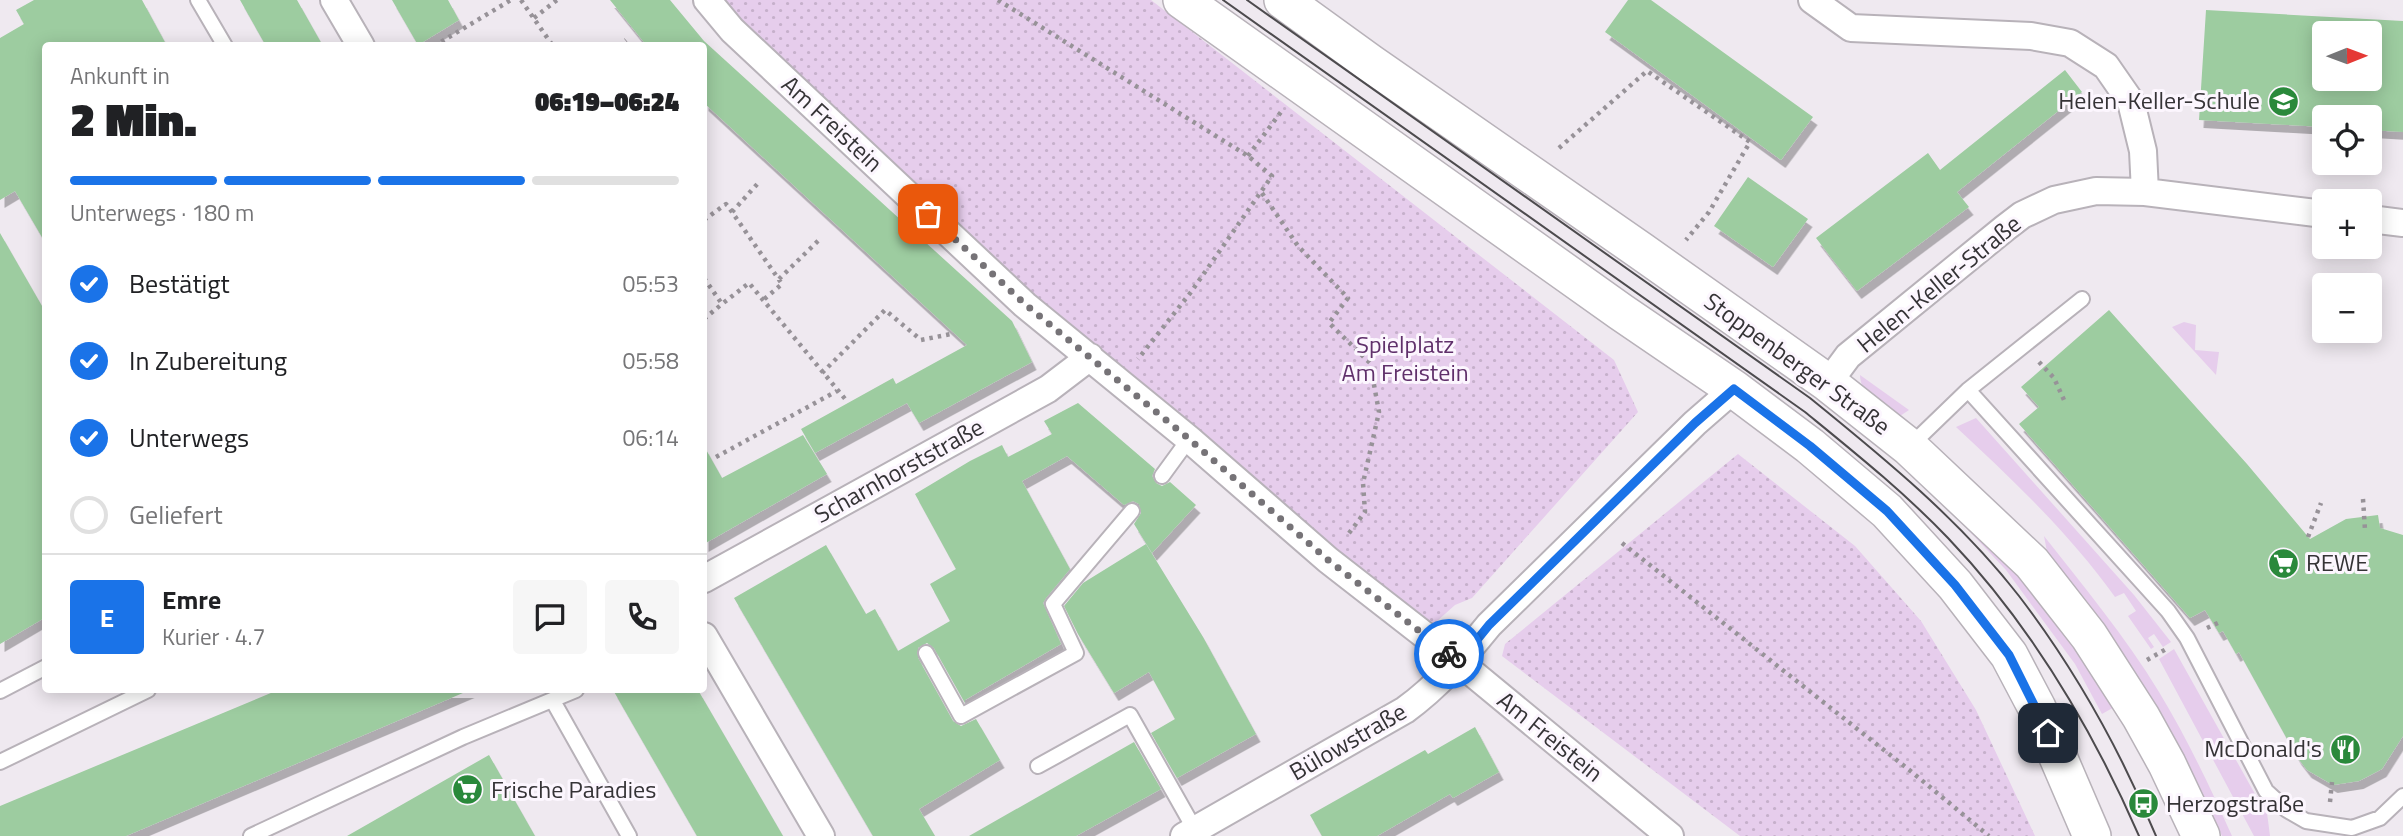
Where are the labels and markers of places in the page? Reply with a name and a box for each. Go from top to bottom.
place label: Helen-Keller-Schule [2058,82,2260,118]
school or university icon: Helen-Keller-Schule [2266,84,2300,118]
pin [898,184,958,244]
place label: REWE [2306,544,2369,580]
supermarket icon: REWE [2266,546,2300,580]
pin [2018,703,2078,763]
place label: McDonald's [2204,730,2322,766]
restaurant icon: McDonald's [2328,732,2362,766]
place label: Frische Paradies [491,771,656,807]
supermarket icon: Frische Paradies [451,773,485,807]
place label: Herzogstraße [2166,785,2304,821]
bus stop icon: Herzogstraße [2126,787,2160,821]

